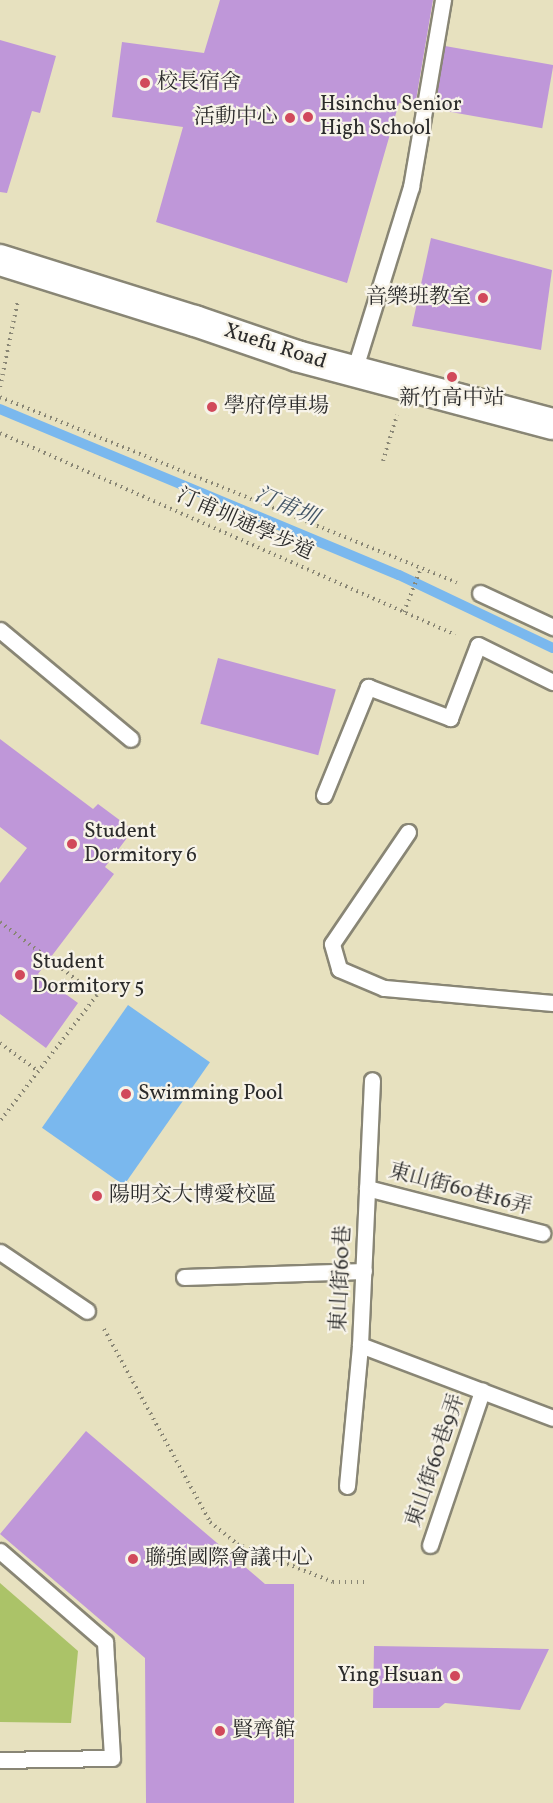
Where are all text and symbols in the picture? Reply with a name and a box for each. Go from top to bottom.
place label: 校長宿舍 [157,70,241,96]
marker: 校長宿舍 [138,76,152,90]
place label: Hsinchu Senior High School [320,92,461,142]
place label: 活動中心 [194,105,278,131]
marker: Hsinchu Senior High School [301,110,315,124]
marker: 活動中心 [283,111,297,125]
place label: 音樂班教室 [366,285,471,311]
marker: 音樂班教室 [476,291,490,305]
street label: Xuefu Road [221,319,329,375]
marker: 新竹高中站 [445,370,459,384]
place label: 新竹高中站 [400,386,504,412]
place label: 學府停車場 [224,394,329,420]
marker: 學府停車場 [205,400,219,414]
water label: 汀甫圳 [250,482,322,532]
street label: 汀甫圳通學步道 [173,484,317,566]
place label: Student Dormitory 6 [84,819,198,869]
marker: Student Dormitory 6 [65,837,79,851]
place label: Student Dormitory 5 [32,950,145,1000]
marker: Student Dormitory 5 [13,968,27,982]
place label: Swimming Pool [138,1081,283,1107]
marker: Swimming Pool [119,1087,133,1101]
street label: 東山街60巷16弄 [386,1159,534,1221]
place label: 陽明交大博愛校區 [109,1183,277,1209]
marker: 陽明交大博愛校區 [90,1189,104,1203]
street label: 東山街60巷 [327,1225,357,1333]
street label: 東山街60巷9弄 [401,1391,471,1531]
place label: 聯強國際會議中心 [145,1546,313,1572]
marker: 聯強國際會議中心 [126,1552,140,1566]
place label: Ying Hsuan [338,1663,443,1689]
marker: Ying Hsuan [448,1669,462,1683]
place label: 賢齊館 [232,1718,295,1744]
marker: 賢齊館 [213,1724,227,1738]

